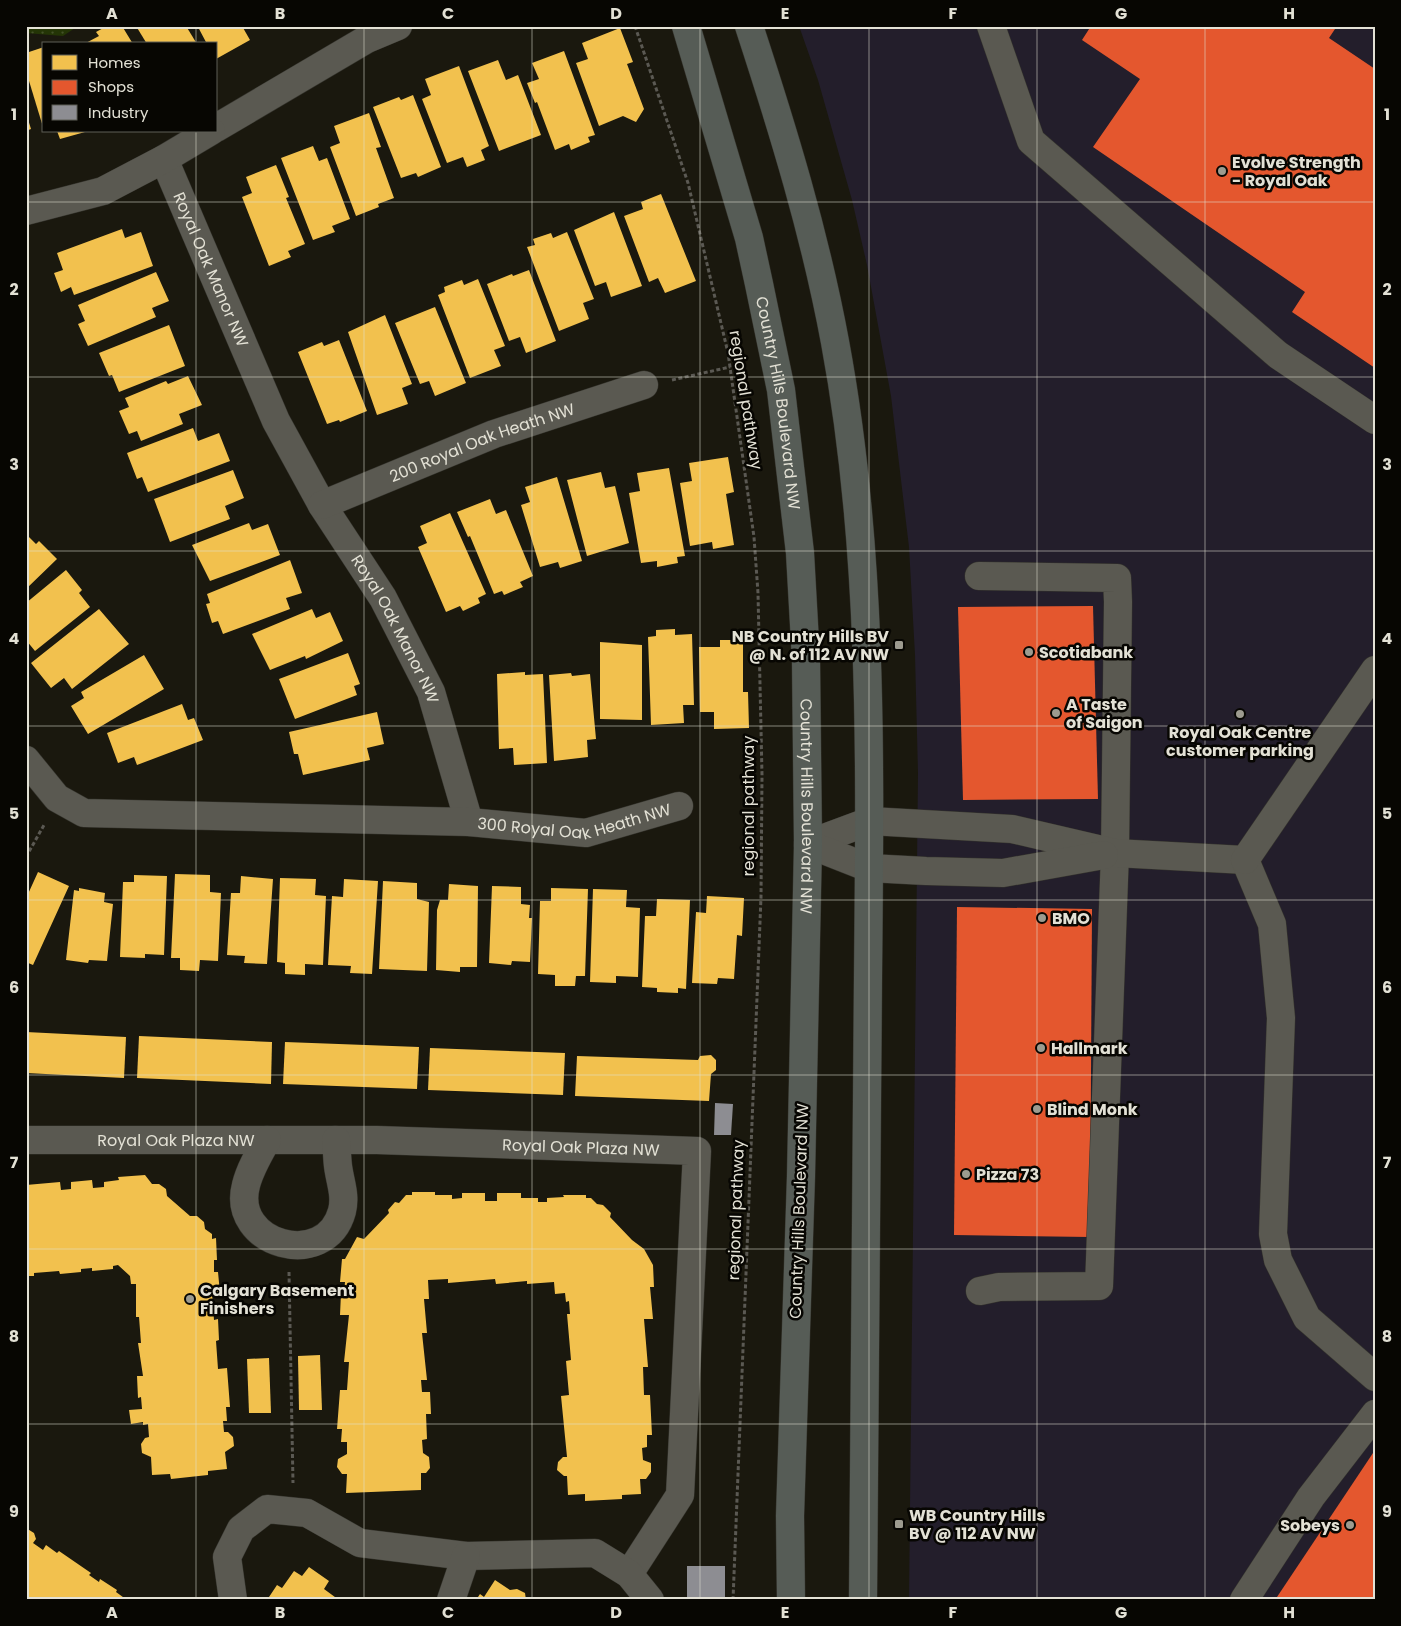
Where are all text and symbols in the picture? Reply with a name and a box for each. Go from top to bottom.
text: A [106,2,118,25]
text: B [275,2,285,25]
text: C [442,2,454,25]
text: D [610,2,622,25]
text: E [781,2,789,25]
text: F [949,2,958,25]
text: G [1115,2,1127,25]
text: H [1283,2,1295,25]
legend [42,42,218,132]
text: Homes [88,52,141,73]
text: Shops [88,76,134,97]
text: Industry [88,102,149,123]
text: 1 [11,103,17,126]
text: 1 [1384,103,1390,126]
place label: Evolve Strength - Royal Oak [1232,151,1361,192]
marker: Evolve Strength - Royal Oak [1216,165,1228,177]
street label: Royal Oak Manor NW [168,188,255,351]
text: 2 [9,278,19,301]
text: 2 [1382,278,1392,301]
street label: Country Hills Boulevard NW [750,294,806,511]
street label: regional pathway [724,329,768,471]
street label: 200 Royal Oak Heath NW [386,397,578,488]
text: 3 [9,453,19,476]
text: 3 [1382,453,1392,476]
street label: Royal Oak Manor NW [346,550,445,706]
place label: NB Country Hills BV @ N. of 112 AV NW [732,625,889,666]
text: 4 [9,627,20,650]
text: 4 [1382,627,1393,650]
marker: NB Country Hills BV @ N. of 112 AV NW [893,639,905,651]
place label: Scotiabank [1039,641,1133,664]
marker: Scotiabank [1023,646,1035,658]
place label: A Taste of Saigon [1066,693,1143,734]
street label: Country Hills Boulevard NW [795,698,820,915]
marker: A Taste of Saigon [1050,707,1062,719]
marker: Royal Oak Centre customer parking [1234,708,1246,720]
place label: Royal Oak Centre customer parking [1166,721,1314,762]
street label: regional pathway [737,736,760,876]
street label: 300 Royal Oak Heath NW [476,797,674,845]
text: 5 [9,802,19,825]
text: 5 [1382,802,1392,825]
place label: BMO [1052,907,1090,930]
marker: BMO [1036,912,1048,924]
text: 6 [9,976,19,999]
text: 6 [1382,976,1392,999]
place label: Hallmark [1051,1037,1128,1060]
marker: Hallmark [1035,1042,1047,1054]
place label: Blind Monk [1047,1098,1138,1121]
street label: Country Hills Boulevard NW [784,1103,814,1319]
marker: Blind Monk [1031,1103,1043,1115]
street label: Royal Oak Plaza NW [97,1129,255,1152]
street label: Royal Oak Plaza NW [502,1133,660,1161]
street label: regional pathway [722,1139,750,1281]
text: 7 [10,1151,19,1174]
text: 7 [1383,1151,1392,1174]
place label: Pizza 73 [976,1163,1039,1186]
marker: Pizza 73 [960,1168,972,1180]
place label: Calgary Basement Finishers [200,1279,354,1320]
marker: Calgary Basement Finishers [184,1293,196,1305]
text: 8 [9,1325,19,1348]
text: 8 [1382,1325,1392,1348]
text: 9 [9,1500,19,1523]
text: 9 [1382,1500,1392,1523]
place label: WB Country Hills BV @ 112 AV NW [909,1504,1045,1545]
place label: Sobeys [1280,1514,1340,1537]
marker: WB Country Hills BV @ 112 AV NW [893,1518,905,1530]
marker: Sobeys [1344,1519,1356,1531]
text: A [106,1601,118,1624]
text: B [275,1601,285,1624]
text: C [442,1601,454,1624]
text: D [610,1601,622,1624]
text: E [781,1601,789,1624]
text: F [949,1601,958,1624]
text: G [1115,1601,1127,1624]
text: H [1283,1601,1295,1624]

